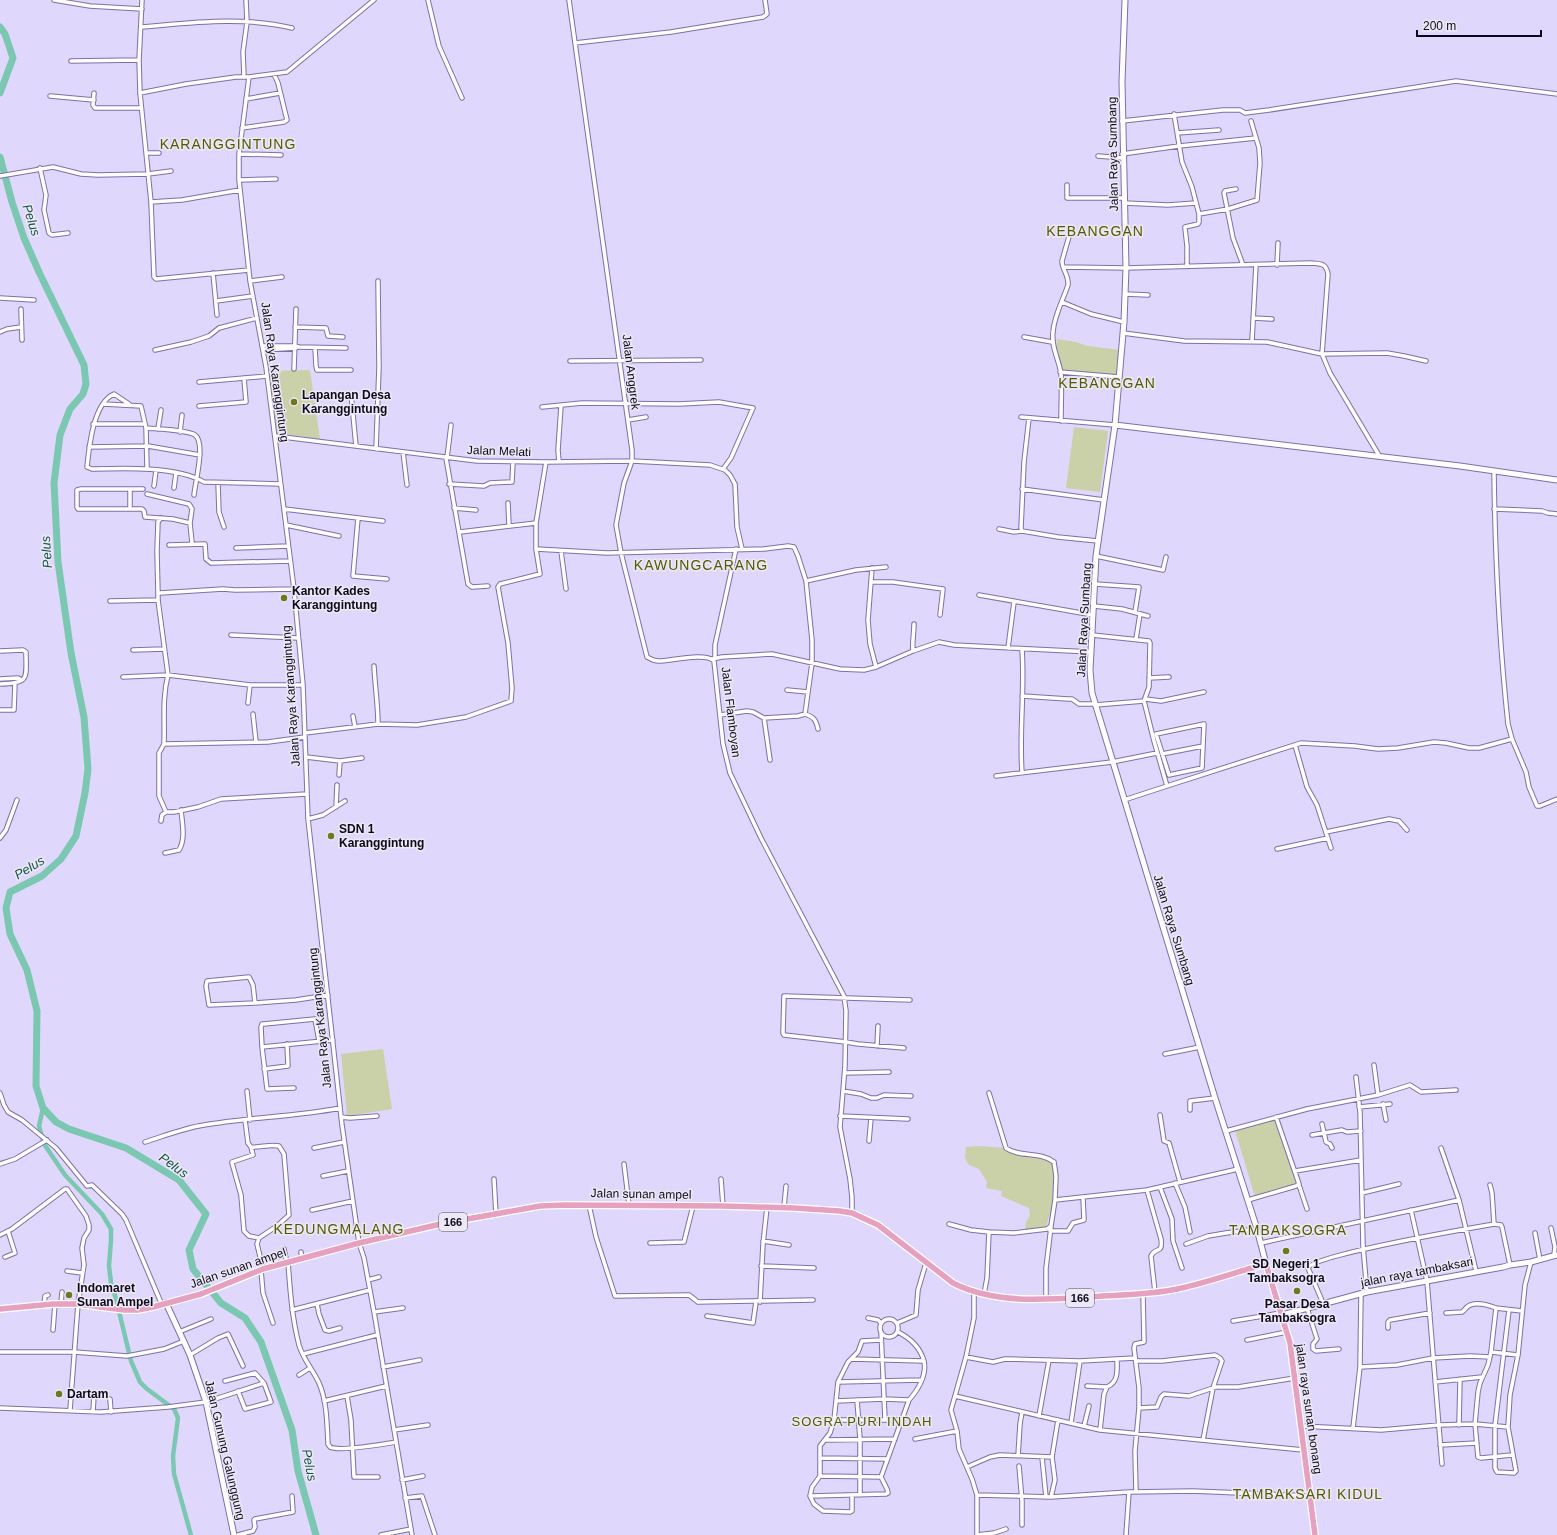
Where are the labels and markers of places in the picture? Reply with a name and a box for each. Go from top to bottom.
place label: Lapangan Desa Karanggintung [302,388,391,416]
marker: Lapangan Desa Karanggintung [289,397,299,407]
place label: Kantor Kades Karanggintung [292,584,377,612]
marker: Kantor Kades Karanggintung [279,593,289,603]
place label: SDN 1 Karanggintung [339,822,424,850]
marker: SDN 1 Karanggintung [326,831,336,841]
marker: SD Negeri 1 Tambaksogra [1281,1246,1291,1256]
place label: SD Negeri 1 Tambaksogra [1247,1257,1325,1285]
place label: Indomaret Sunan Ampel [77,1281,153,1309]
marker: Pasar Desa Tambaksogra [1292,1286,1302,1296]
marker: Indomaret Sunan Ampel [64,1290,74,1300]
place label: Pasar Desa Tambaksogra [1258,1297,1336,1325]
place label: Dartam [67,1387,108,1401]
marker: Dartam [54,1389,64,1399]

